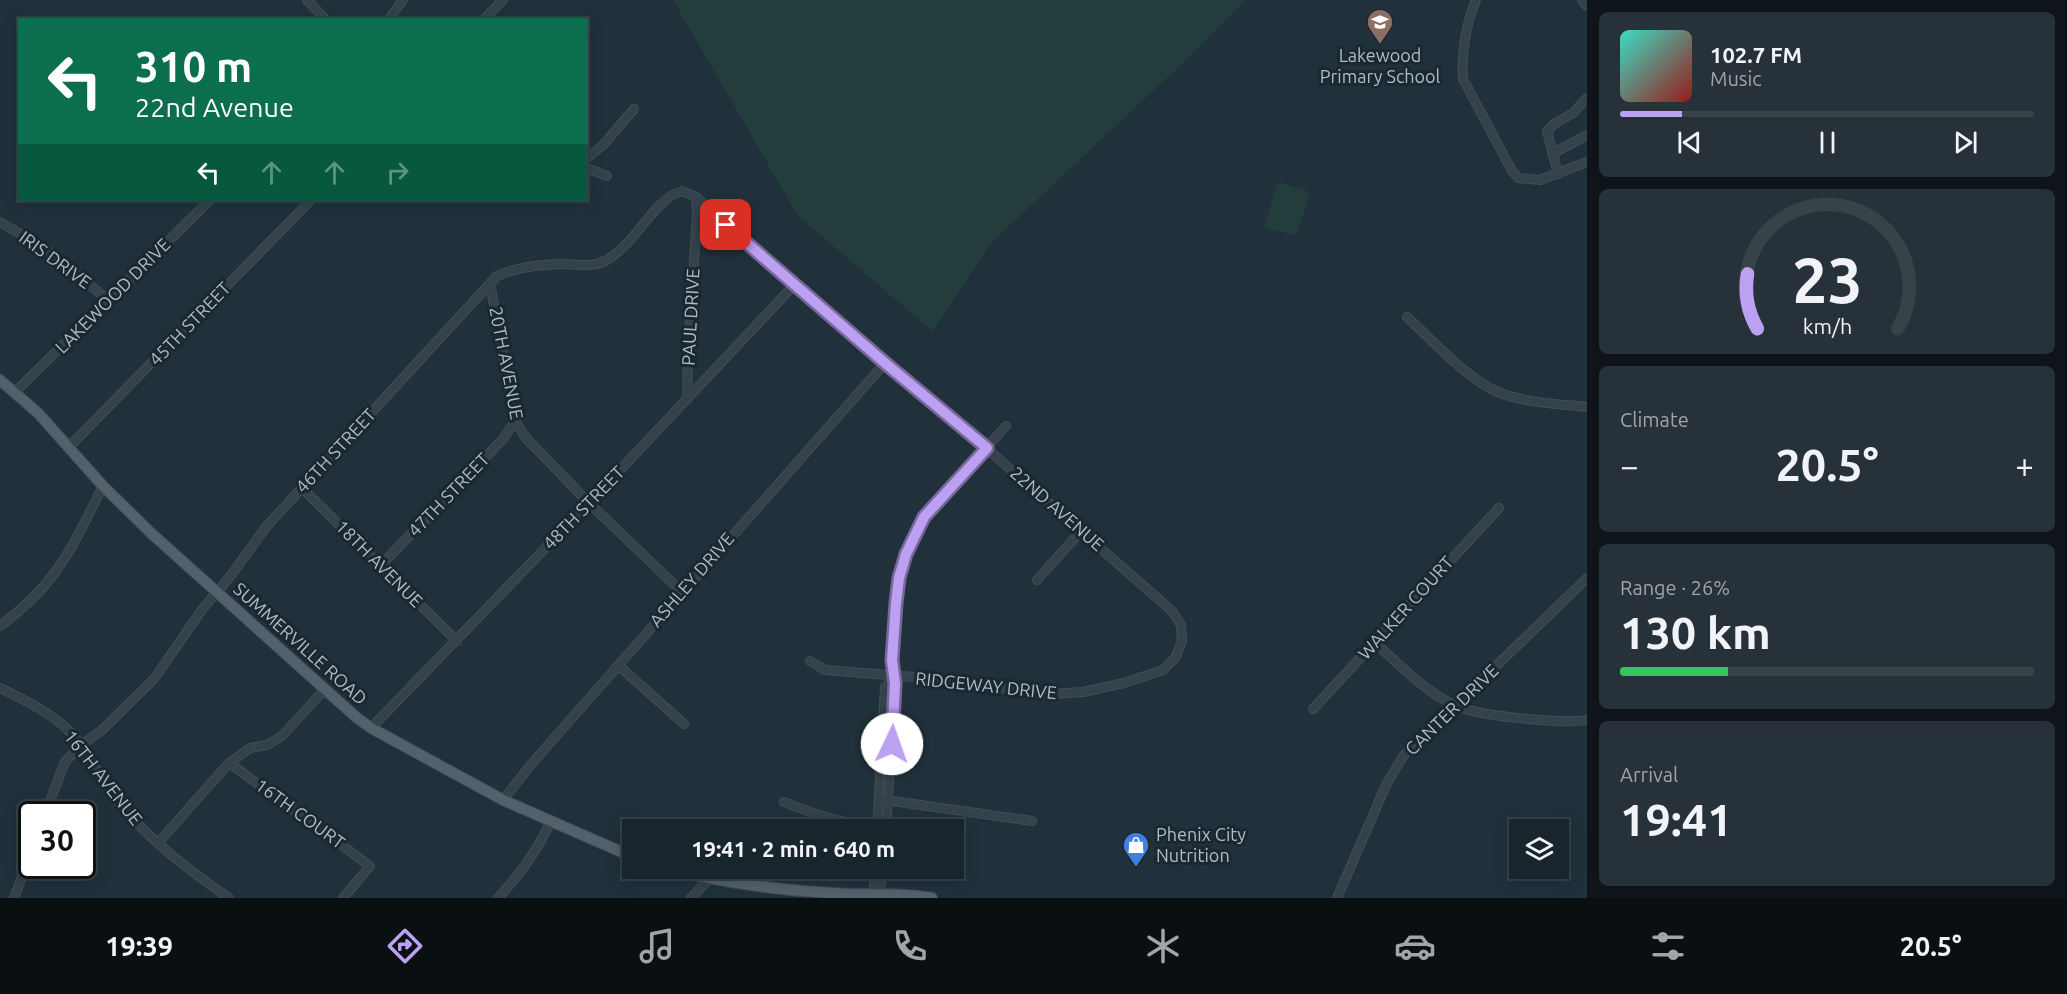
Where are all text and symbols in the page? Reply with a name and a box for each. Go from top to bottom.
school or university icon: Lakewood Primary School [1365,7,1395,45]
icon: left [36,42,114,120]
text: 102.7 FM [1710,42,1802,67]
text: 310 m [135,43,252,90]
place label: Lakewood Primary School [1320,45,1441,86]
text: Music [1710,67,1762,90]
text: 22nd Avenue [135,92,294,122]
icon: previous [1673,126,1706,159]
icon: pause [1811,126,1844,159]
icon: next [1949,126,1982,159]
icon: left [192,156,225,189]
icon: ahead [255,156,288,189]
icon: ahead [318,156,351,189]
icon: right [381,156,414,189]
pin [700,199,751,250]
icon: arrive [709,208,742,241]
street label: IRIS DRIVE [16,226,95,292]
street label: LAKEWOOD DRIVE [51,234,174,357]
text: 23 [1792,245,1862,315]
street label: PAUL DRIVE [677,268,703,366]
street label: 45TH STREET [145,278,234,369]
street label: 20TH AVENUE [486,305,528,421]
text: km/h [1802,314,1852,338]
street label: 46TH STREET [291,404,379,497]
text: Climate [1620,408,1689,431]
text: 20.5° [1775,439,1879,490]
text: − [1620,447,1639,484]
text: + [2015,447,2034,484]
street label: 47TH STREET [404,449,493,540]
street label: 48TH STREET [539,462,628,553]
street label: 22ND AVENUE [1007,462,1109,554]
street label: 18TH AVENUE [332,516,427,611]
street label: ASHLEY DRIVE [645,528,737,630]
street label: WALKER COURT [1354,552,1457,663]
text: Range · 26% [1620,576,1730,599]
street label: SUMMERVILLE ROAD [230,578,371,708]
text: 130 km [1620,607,1771,658]
street label: CANTER DRIVE [1401,660,1502,759]
street label: RIDGEWAY DRIVE [914,668,1058,702]
position arrow [860,712,924,776]
street label: 16TH AVENUE [61,726,147,829]
text: Arrival [1620,763,1678,786]
street label: 16TH COURT [252,774,349,852]
text: 19:41 [1620,794,1733,845]
speed limit sign: 30 [18,801,96,879]
map controls [1509,819,1569,879]
button: layers [1509,819,1569,879]
place label: Phenix City Nutrition [1156,824,1246,865]
shop icon: Phenix City Nutrition [1121,830,1151,868]
text: 19:41 · 2 min · 640 m [691,836,895,861]
icon: directions [384,925,426,967]
icon: music [636,925,678,967]
icon: phone [889,925,931,967]
icon: climate [1142,925,1184,967]
icon: car [1394,925,1436,967]
icon: filters [1647,925,1689,967]
text: 19:39 [105,931,173,961]
text: 20.5° [1900,931,1962,961]

